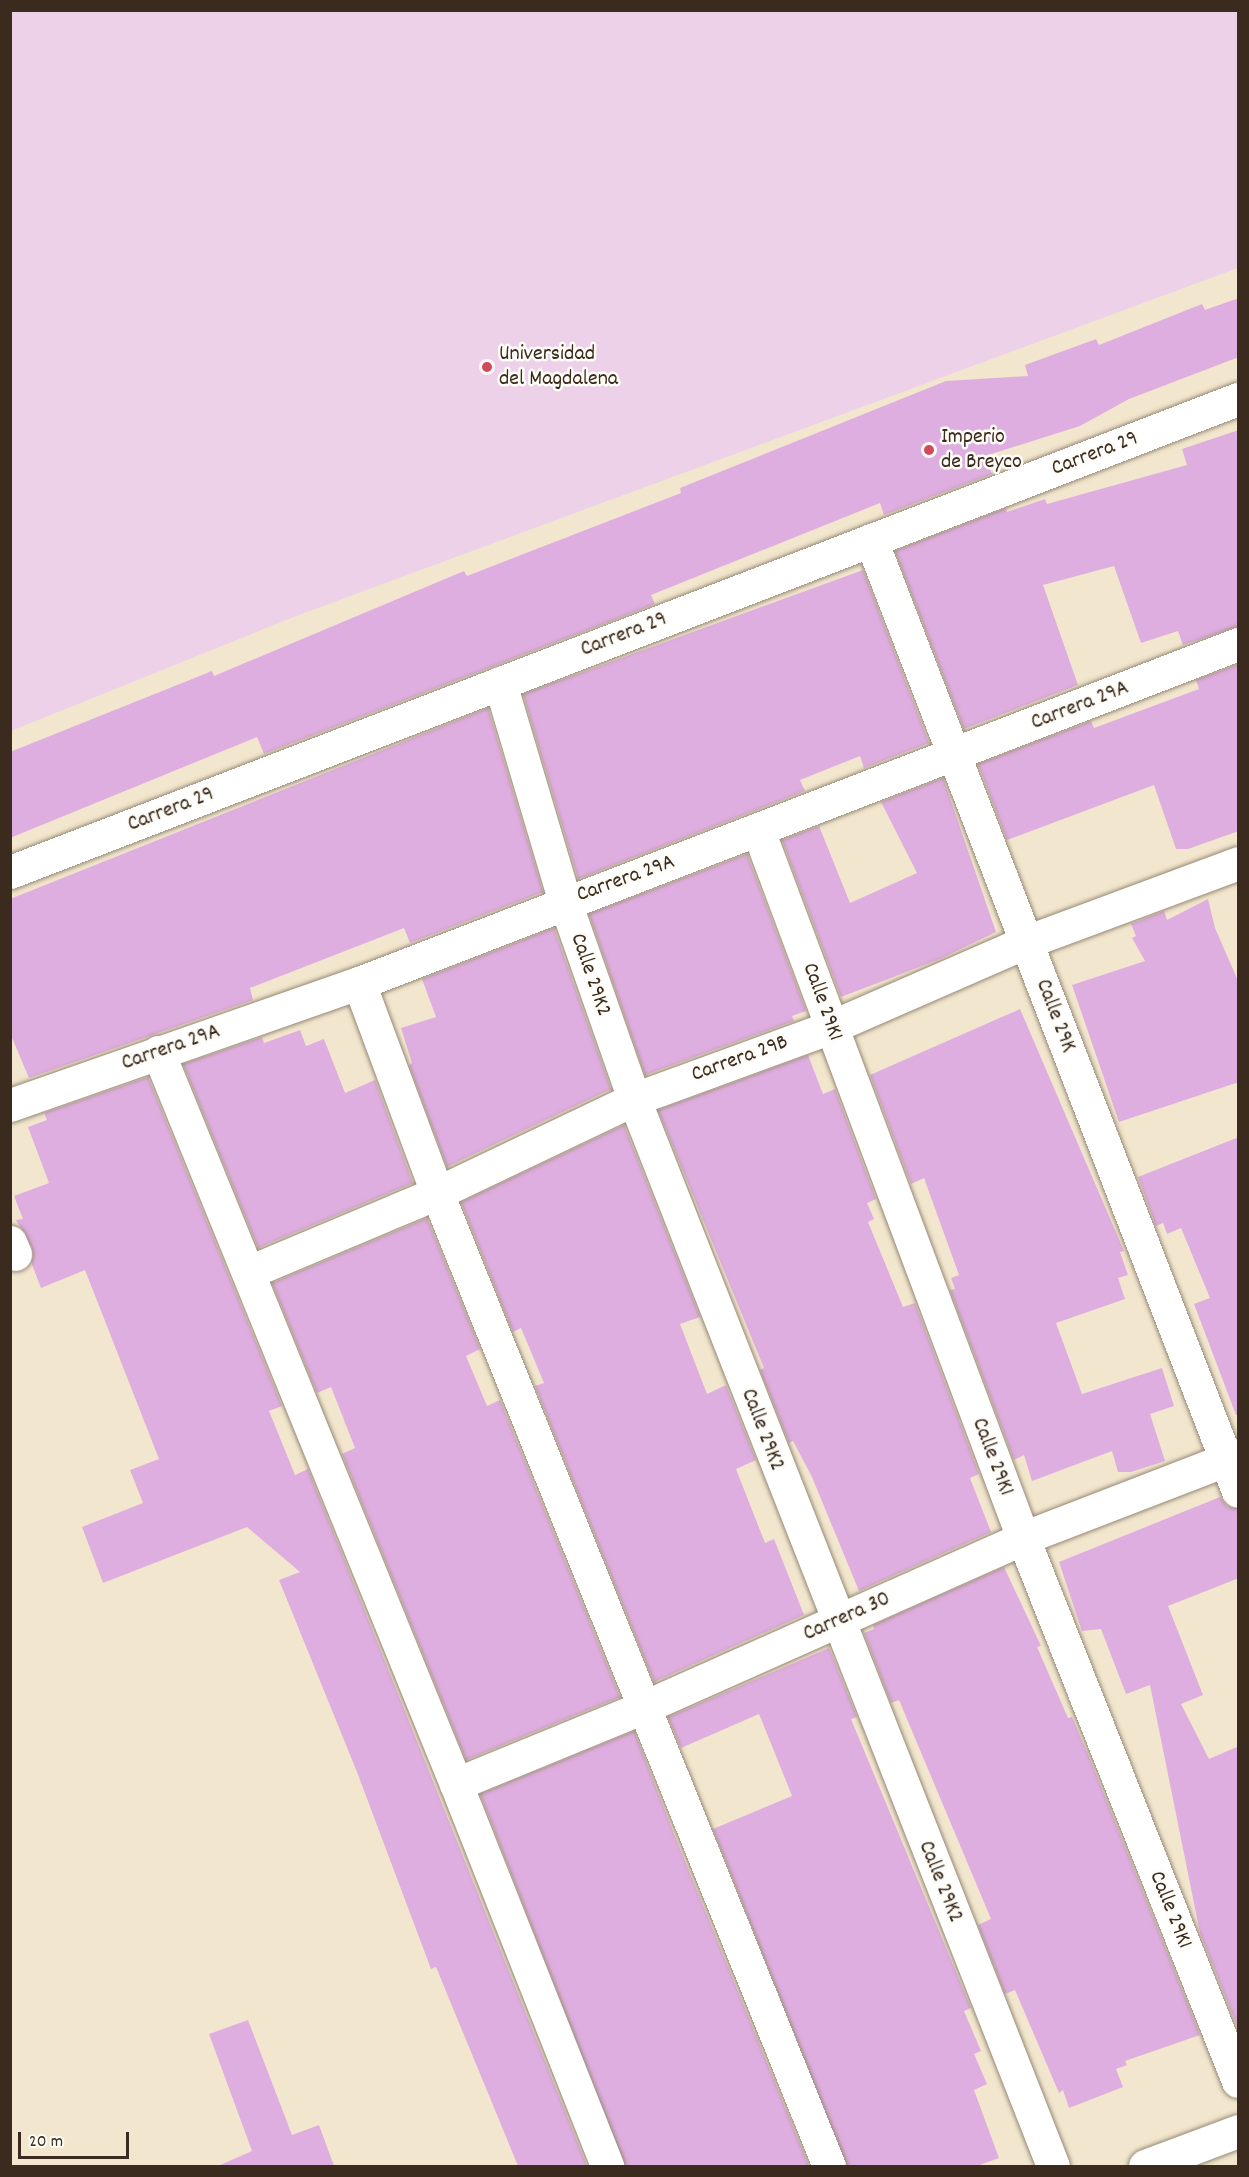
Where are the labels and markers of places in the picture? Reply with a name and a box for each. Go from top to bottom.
place label: Universidad del Magdalena [499,341,618,392]
marker: Universidad del Magdalena [480,360,494,374]
place label: Imperio de Breyco [941,424,1022,476]
marker: Imperio de Breyco [922,443,936,457]

